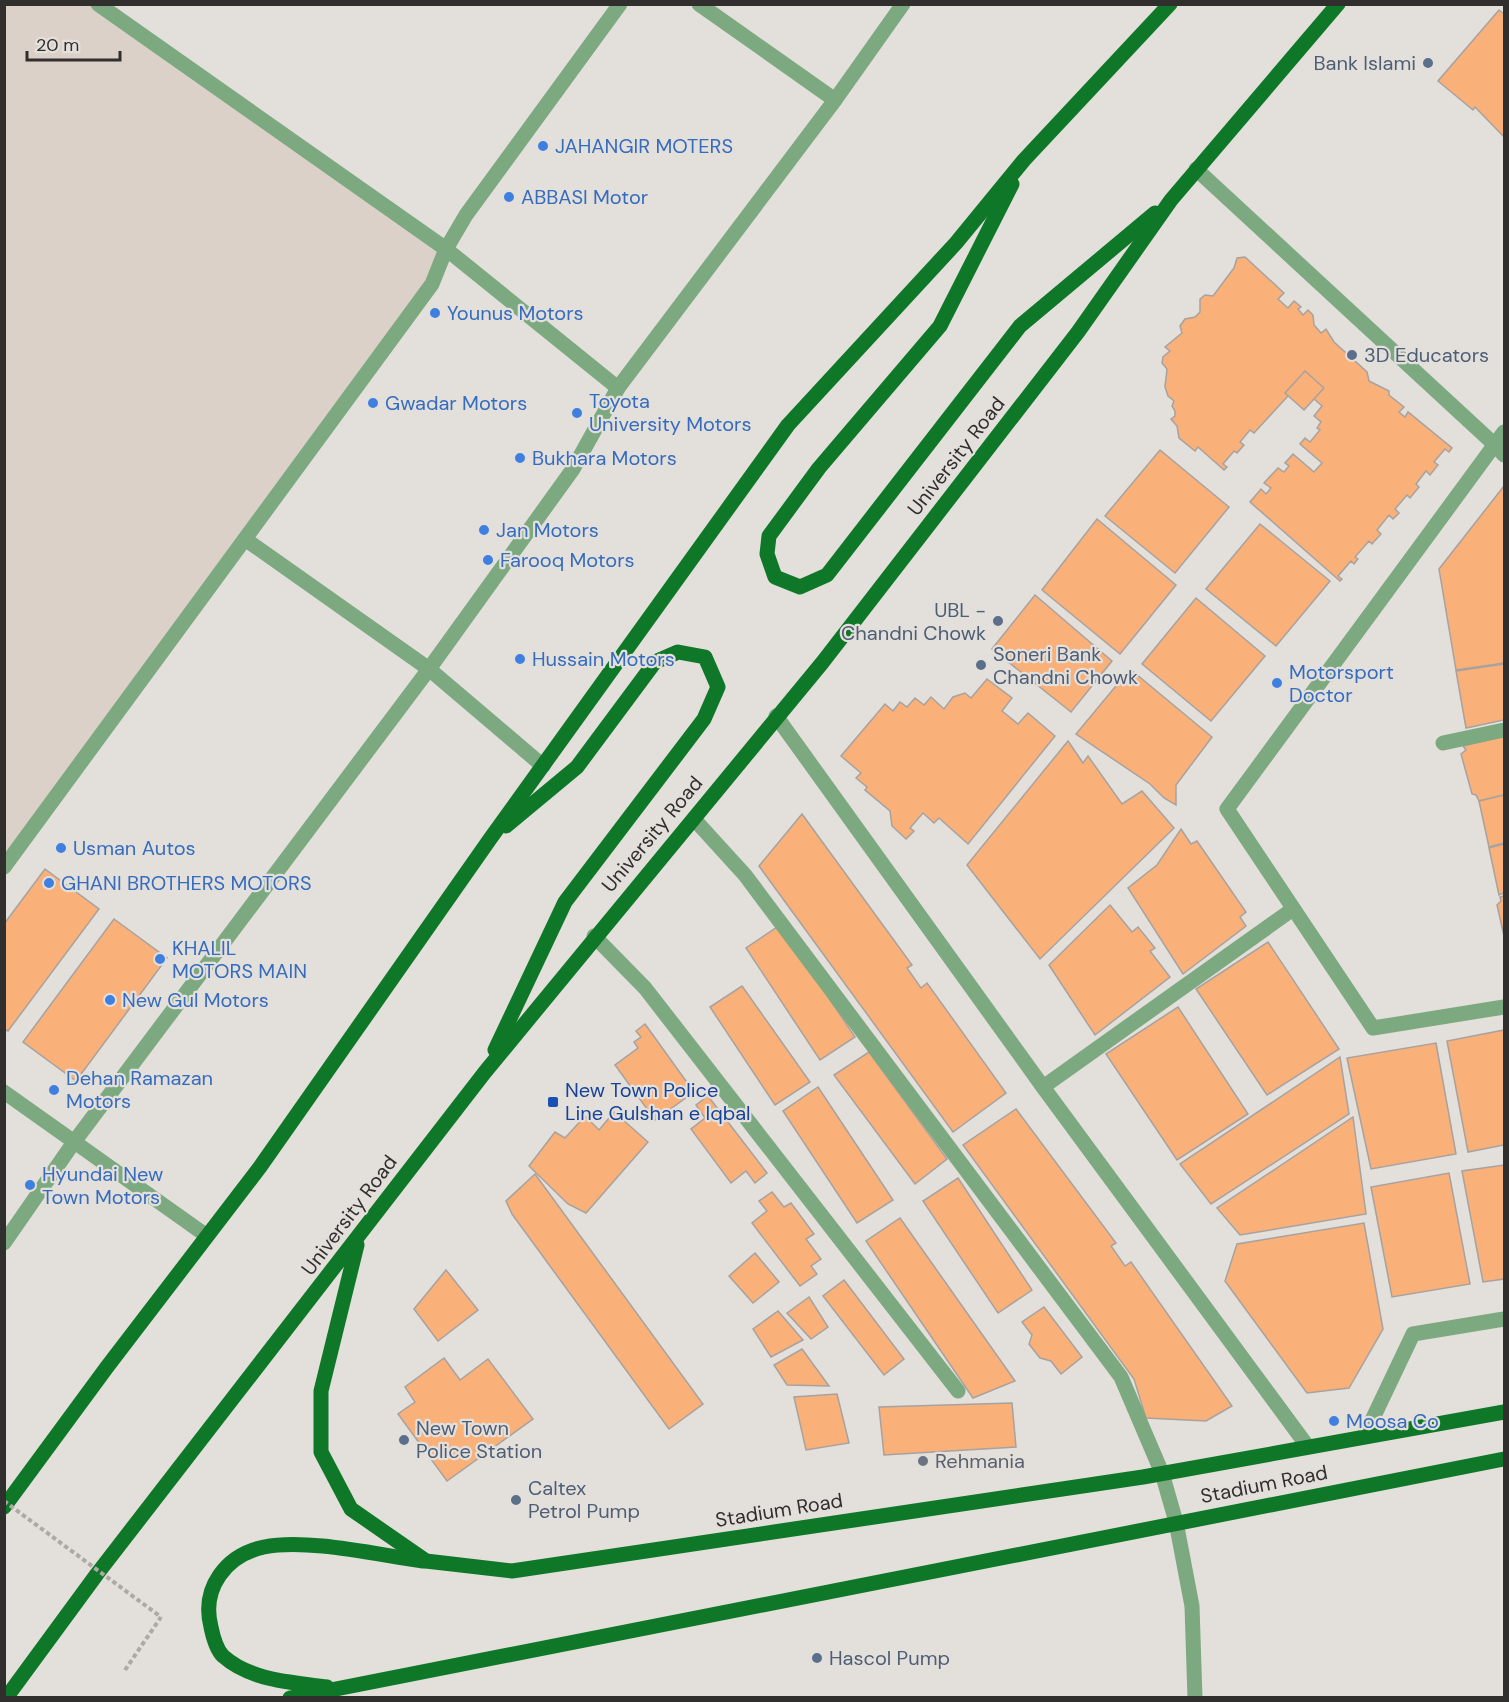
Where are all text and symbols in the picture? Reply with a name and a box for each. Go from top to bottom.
scale bar [27,24,120,62]
text: 20 m [36,33,79,57]
place label: Bank Islami [1314,50,1416,76]
marker: Bank Islami [1421,56,1435,70]
place label: JAHANGIR MOTERS [555,133,733,159]
marker: JAHANGIR MOTERS [536,139,550,153]
place label: ABBASI Motor [521,184,648,210]
marker: ABBASI Motor [502,190,516,204]
place label: Younus Motors [447,300,584,326]
marker: Younus Motors [428,306,442,320]
place label: 3D Educators [1364,342,1489,368]
marker: 3D Educators [1345,348,1359,362]
place label: Toyota University Motors [589,388,751,437]
place label: Gwadar Motors [385,390,527,416]
street label: University Road [901,391,1011,521]
marker: Gwadar Motors [366,396,380,410]
marker: Toyota University Motors [570,406,584,420]
place label: Bukhara Motors [532,445,677,471]
marker: Bukhara Motors [513,451,527,465]
place label: Jan Motors [496,517,599,543]
marker: Jan Motors [477,523,491,537]
place label: Farooq Motors [500,547,635,573]
marker: Farooq Motors [481,553,495,567]
place label: UBL - Chandni Chowk [841,597,986,646]
marker: UBL - Chandni Chowk [991,614,1005,628]
place label: Soneri Bank Chandni Chowk [993,641,1138,690]
place label: Hussain Motors [532,646,675,672]
marker: Hussain Motors [513,652,527,666]
marker: Soneri Bank Chandni Chowk [974,658,988,672]
place label: Motorsport Doctor [1289,659,1394,708]
marker: Motorsport Doctor [1270,676,1284,690]
street label: University Road [596,771,708,897]
place label: Usman Autos [73,835,196,861]
marker: Usman Autos [54,841,68,855]
place label: GHANI BROTHERS MOTORS [61,870,312,896]
marker: GHANI BROTHERS MOTORS [42,876,56,890]
place label: KHALIL MOTORS MAIN [172,935,307,984]
marker: KHALIL MOTORS MAIN [153,952,167,966]
place label: New Gul Motors [122,987,269,1013]
marker: New Gul Motors [103,993,117,1007]
place label: Dehan Ramazan Motors [66,1065,213,1114]
place label: New Town Police Line Gulshan e Iqbal [565,1077,751,1126]
marker: Dehan Ramazan Motors [47,1083,61,1097]
marker: New Town Police Line Gulshan e Iqbal [546,1095,560,1109]
street label: University Road [295,1150,403,1280]
place label: Hyundai New Town Motors [42,1161,163,1210]
marker: Hyundai New Town Motors [23,1178,37,1192]
place label: Moosa Co [1346,1408,1439,1434]
marker: Moosa Co [1327,1414,1341,1428]
place label: New Town Police Station [416,1415,542,1464]
marker: New Town Police Station [397,1433,411,1447]
place label: Rehmania [935,1448,1025,1474]
marker: Rehmania [916,1454,930,1468]
street label: Stadium Road [1198,1459,1330,1509]
place label: Caltex Petrol Pump [528,1475,640,1524]
street label: Stadium Road [713,1487,845,1533]
marker: Caltex Petrol Pump [509,1493,523,1507]
place label: Hascol Pump [829,1645,950,1671]
marker: Hascol Pump [810,1651,824,1665]

